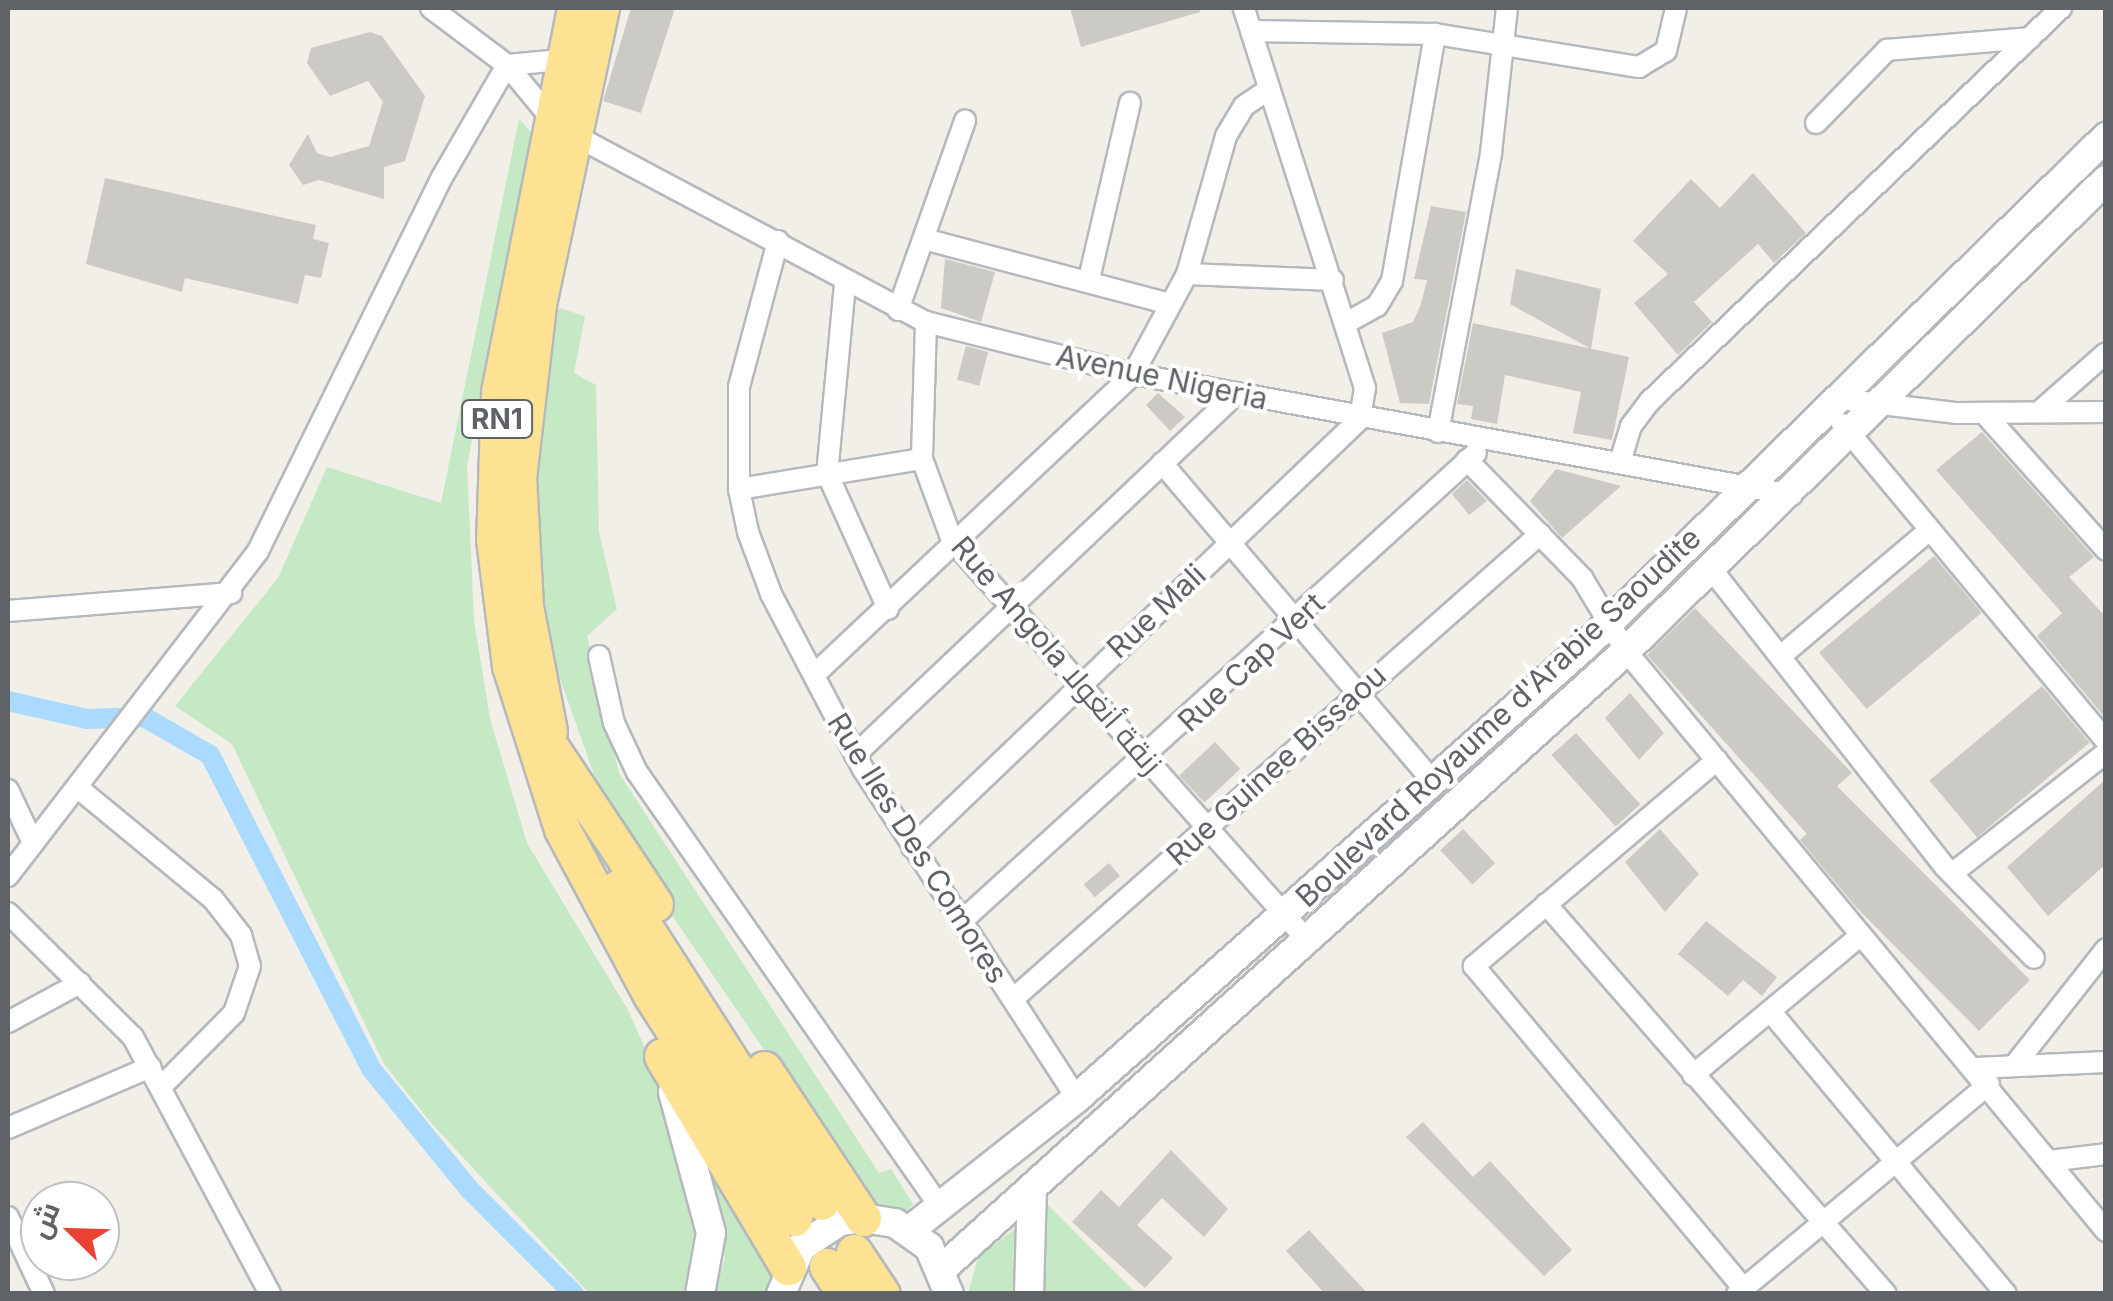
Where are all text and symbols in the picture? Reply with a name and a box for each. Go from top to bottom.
street label: Avenue Nigeria [1053,337,1271,417]
road number: RN1 [460,396,534,442]
street label: Boulevard Royaume d'Arabie Saoudite [1288,520,1708,914]
street label: Rue Angola زنقة أنغولا [944,529,1170,781]
street label: Rue Mali [1099,556,1213,666]
street label: Rue Cap Vert [1170,585,1332,739]
street label: Rue Guinee Bissaou [1159,657,1393,873]
street label: Rue Iles Des Comores [820,706,1016,990]
north arrow [20,1181,120,1281]
text: ش [22,1197,67,1243]

